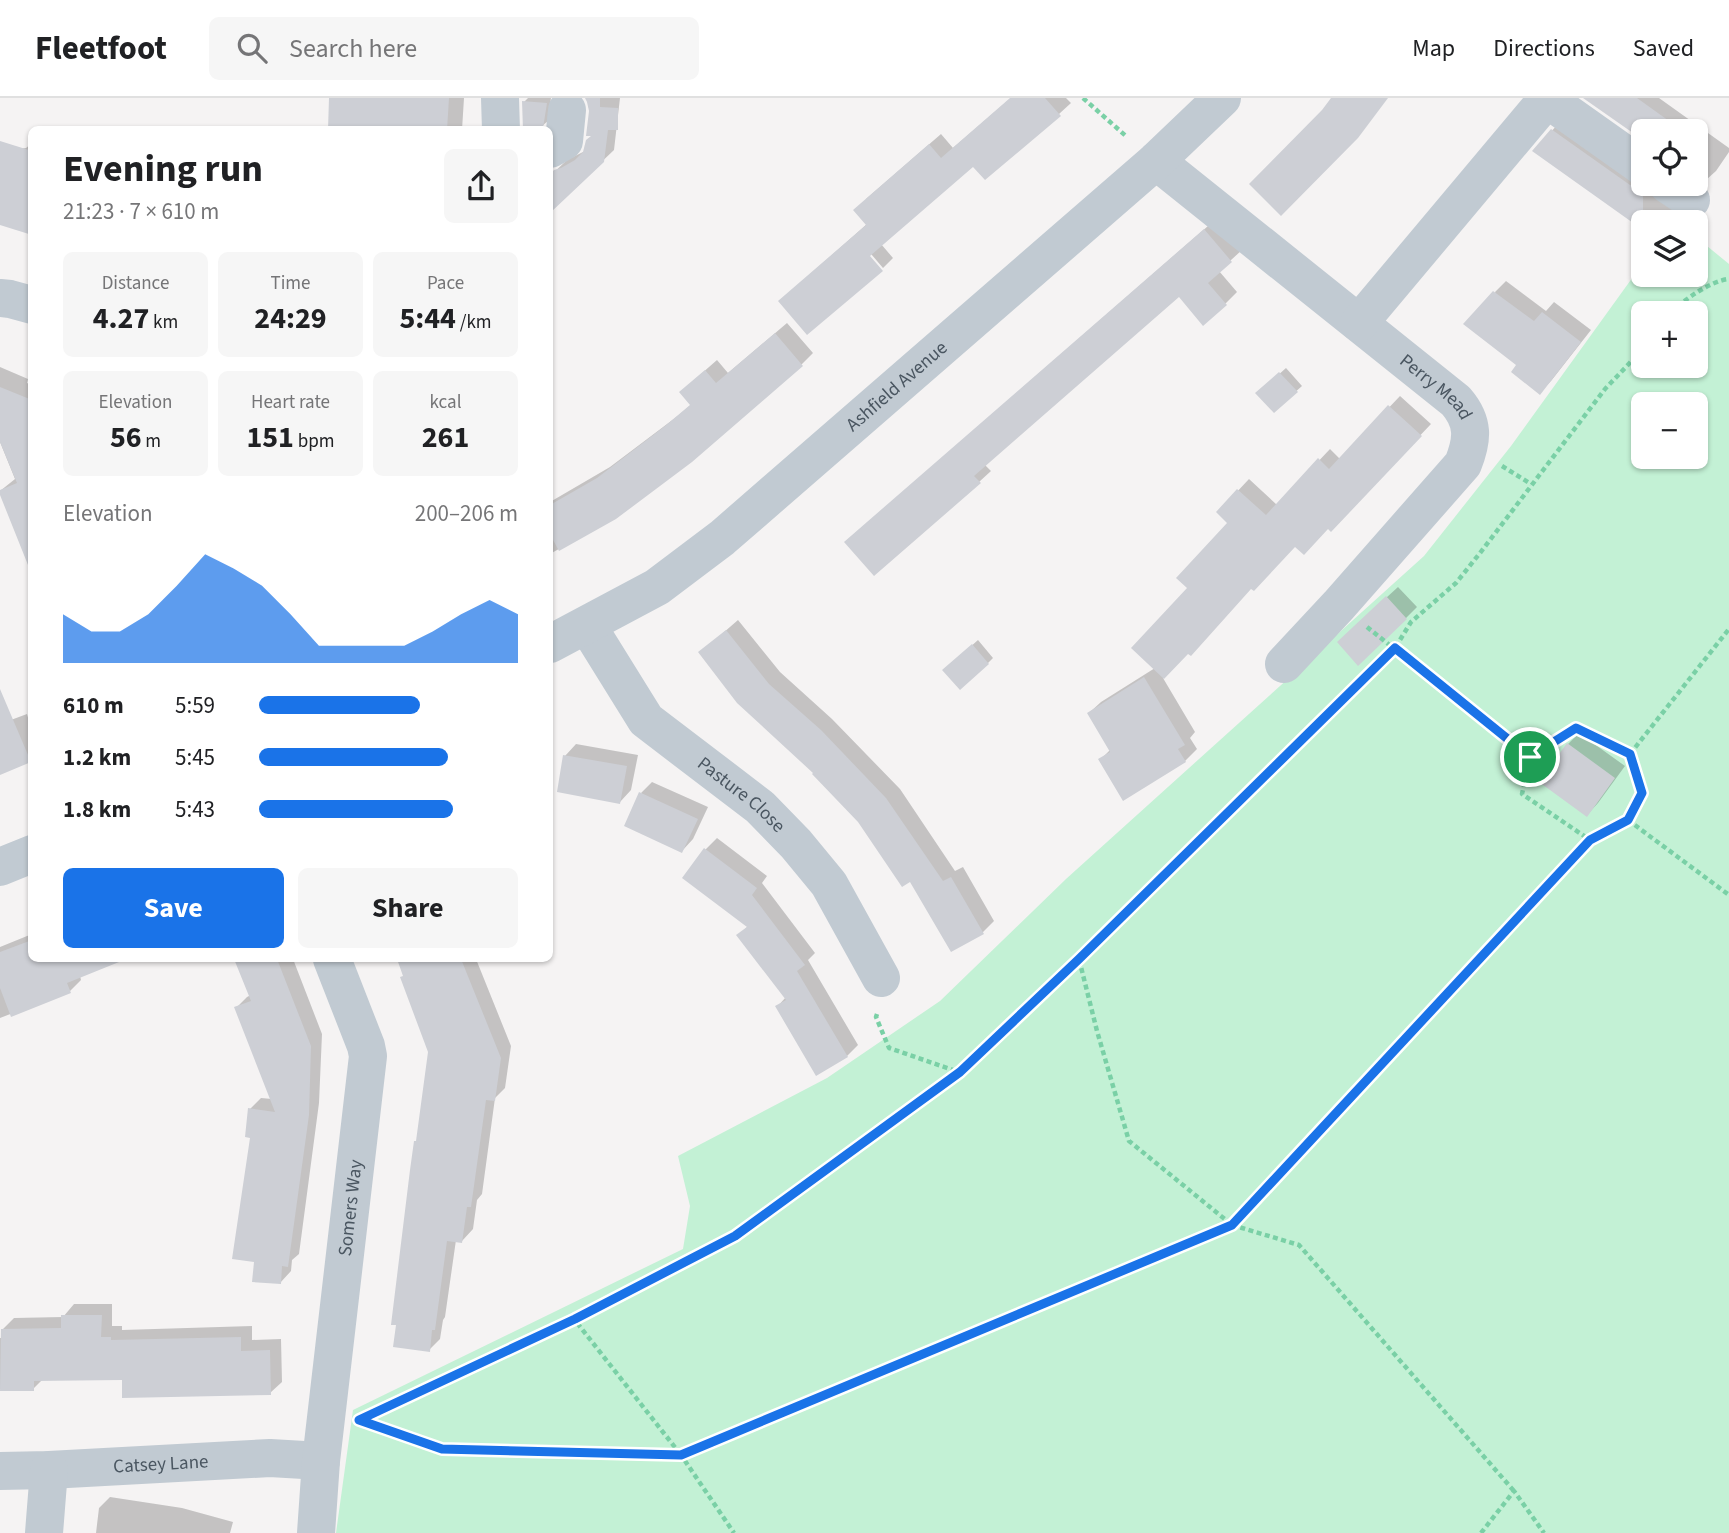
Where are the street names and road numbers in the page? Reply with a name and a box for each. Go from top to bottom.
street label: Ashfield Avenue [840,335,953,438]
street label: Perry Mead [1394,347,1479,425]
street label: Pasture Close [692,750,791,839]
street label: Somers Way [331,1158,369,1258]
street label: Catsey Lane [113,1448,209,1480]

